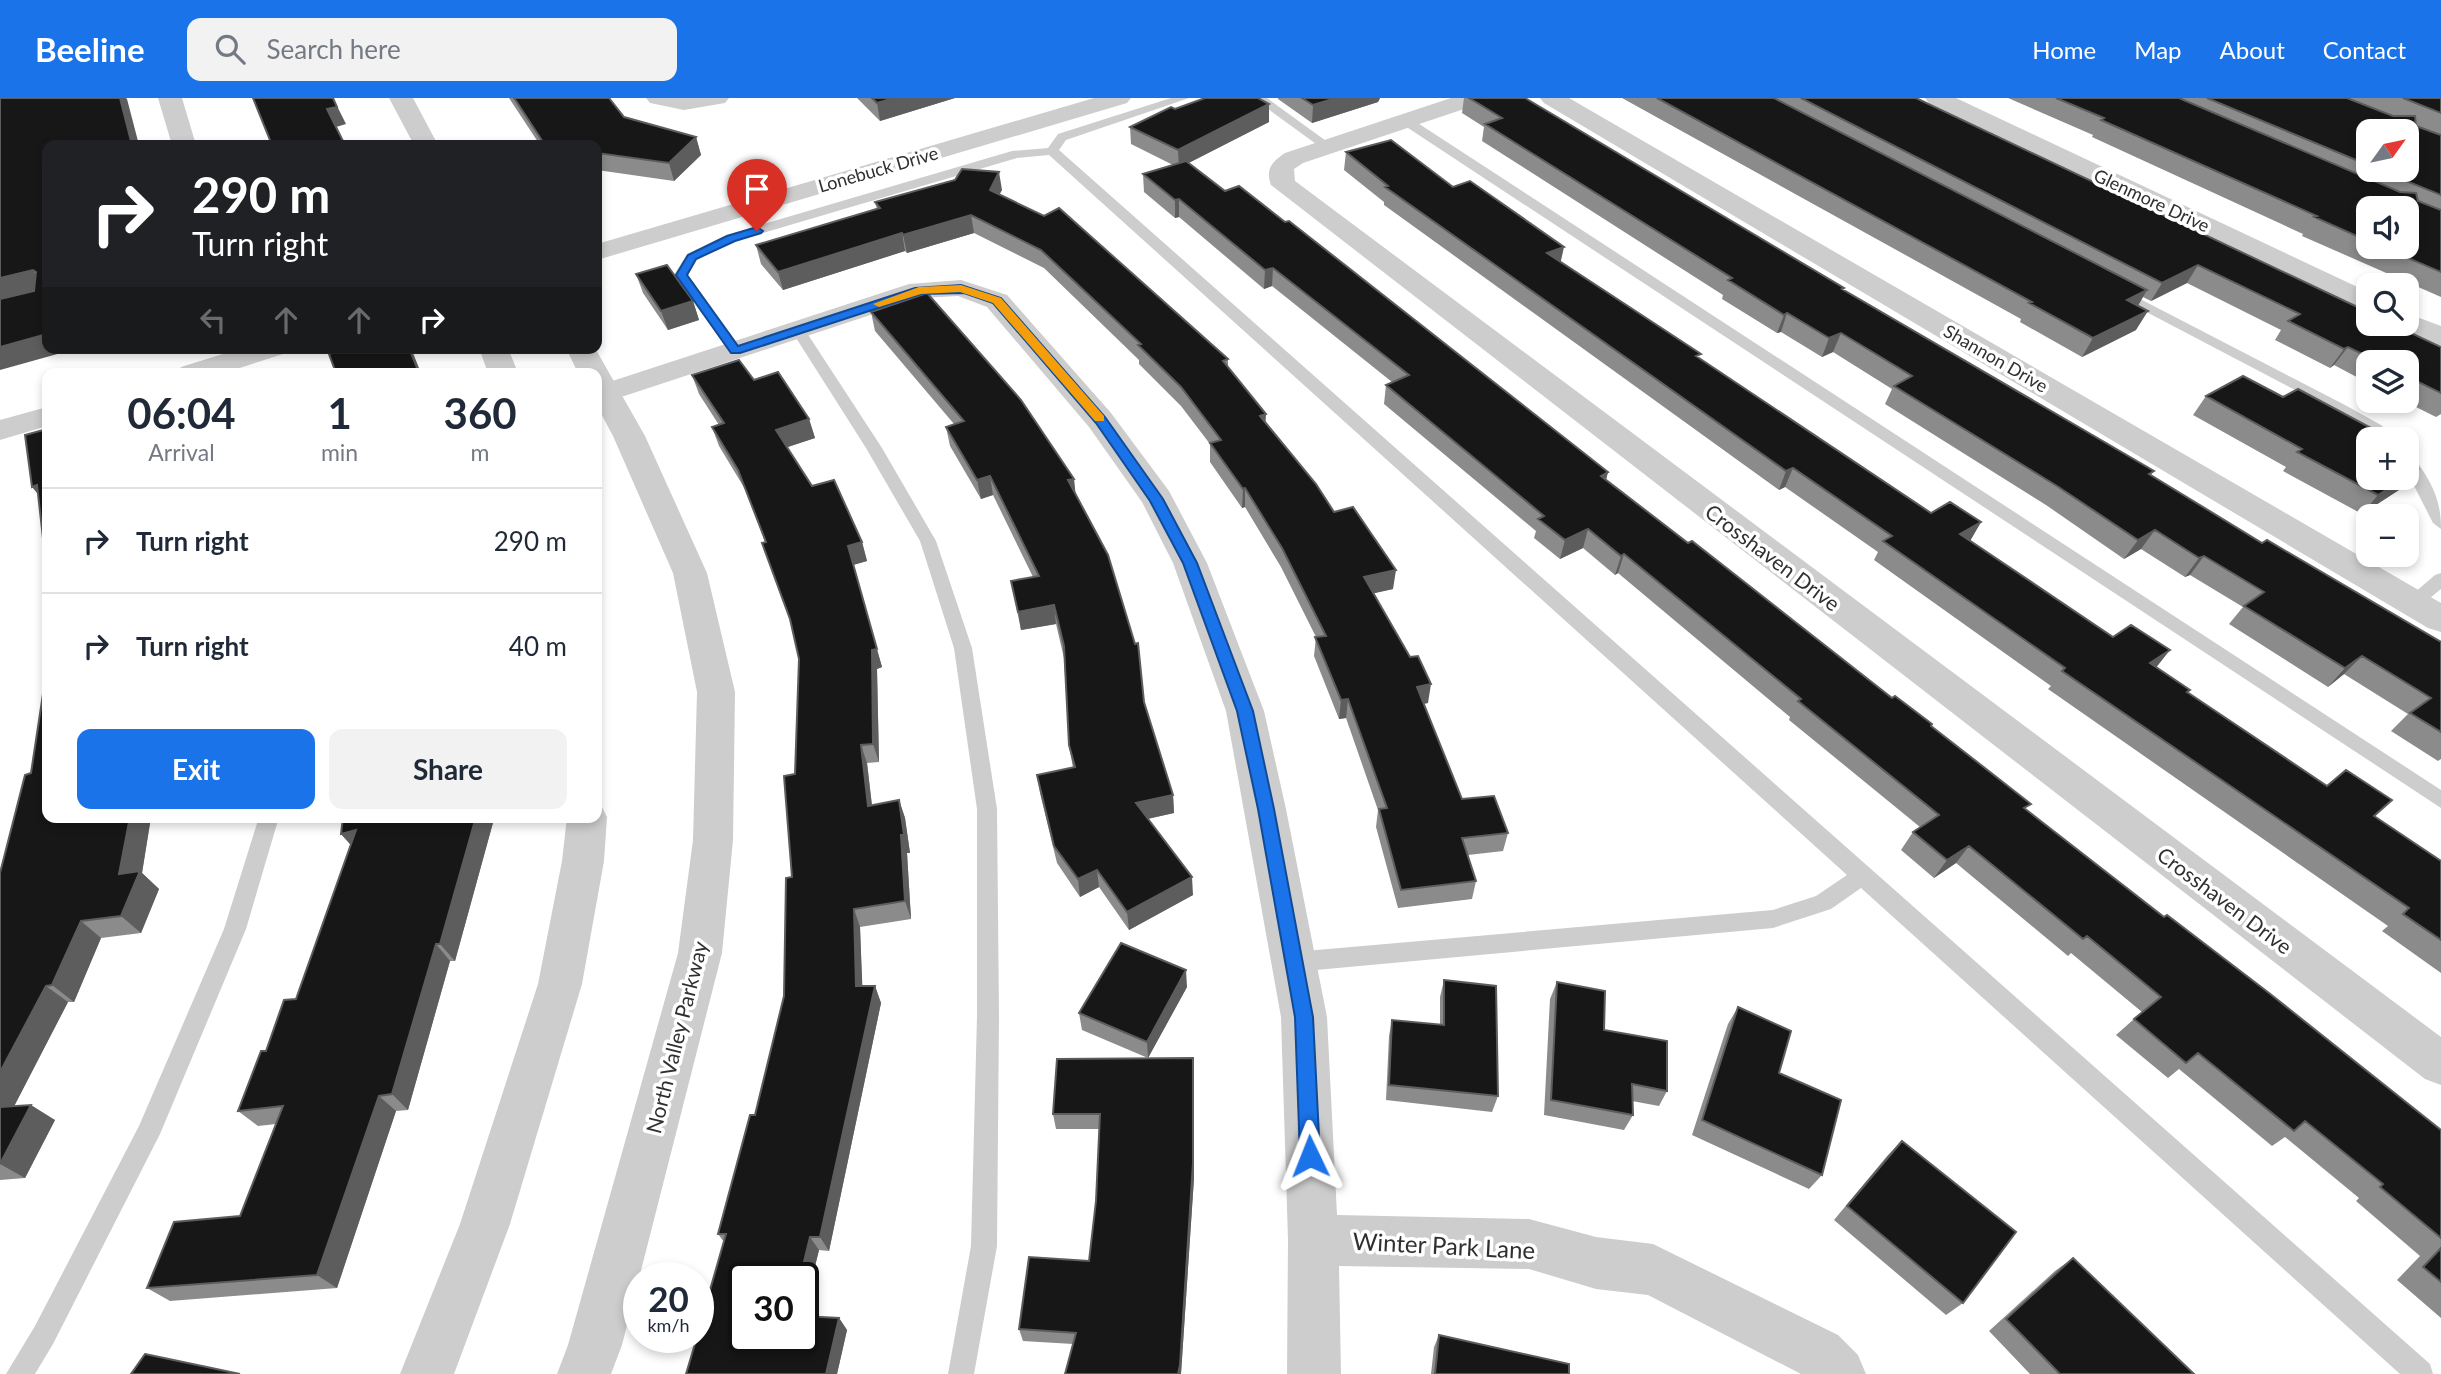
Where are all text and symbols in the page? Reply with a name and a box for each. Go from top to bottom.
search box [187,18,677,81]
text: Beeline [35,29,145,69]
icon: search [211,30,249,68]
text: Search here [267,33,401,65]
text: Home [2032,35,2096,64]
text: Map [2134,35,2182,64]
text: About [2220,35,2285,64]
text: Contact [2323,35,2406,64]
north arrow [2356,119,2418,182]
map controls [2356,119,2419,567]
street label: Lonebuck Drive [816,141,940,197]
pin [727,159,787,231]
street label: Glenmore Drive [2091,164,2213,236]
text: 290 m [192,165,330,223]
icon: right [77,168,168,259]
icon: arrive [738,170,776,208]
button: sound [2356,196,2419,259]
text: Turn right [192,224,328,263]
button: search [2356,273,2419,336]
icon: left [194,301,232,339]
icon: ahead [267,301,305,339]
icon: ahead [340,301,378,339]
icon: right [413,301,451,339]
street label: Shannon Drive [1940,319,2052,397]
button: layers [2356,350,2419,413]
text: 06:04 [127,388,236,438]
text: 1 [327,388,352,438]
text: 360 [444,388,517,438]
button: + [2356,427,2419,490]
text: Arrival [148,438,215,466]
text: min [321,438,358,466]
text: m [471,438,490,466]
street label: Crosshaven Drive [1701,498,1845,616]
button: − [2356,504,2419,567]
icon: right [77,522,115,560]
text: Turn right [136,525,249,557]
text: 290 m [494,525,567,557]
icon: right [77,627,115,665]
text: Turn right [136,630,249,662]
text: 40 m [509,630,567,662]
button: Exit [77,729,315,809]
button: Share [329,729,567,809]
street label: Crosshaven Drive [2153,841,2297,959]
street label: North Valley Parkway [640,938,712,1136]
position arrow [1273,1119,1347,1193]
street label: Winter Park Lane [1352,1226,1536,1264]
speed limit sign: 30 [728,1262,819,1353]
text: 20 [648,1277,689,1319]
text: km/h [647,1314,690,1336]

